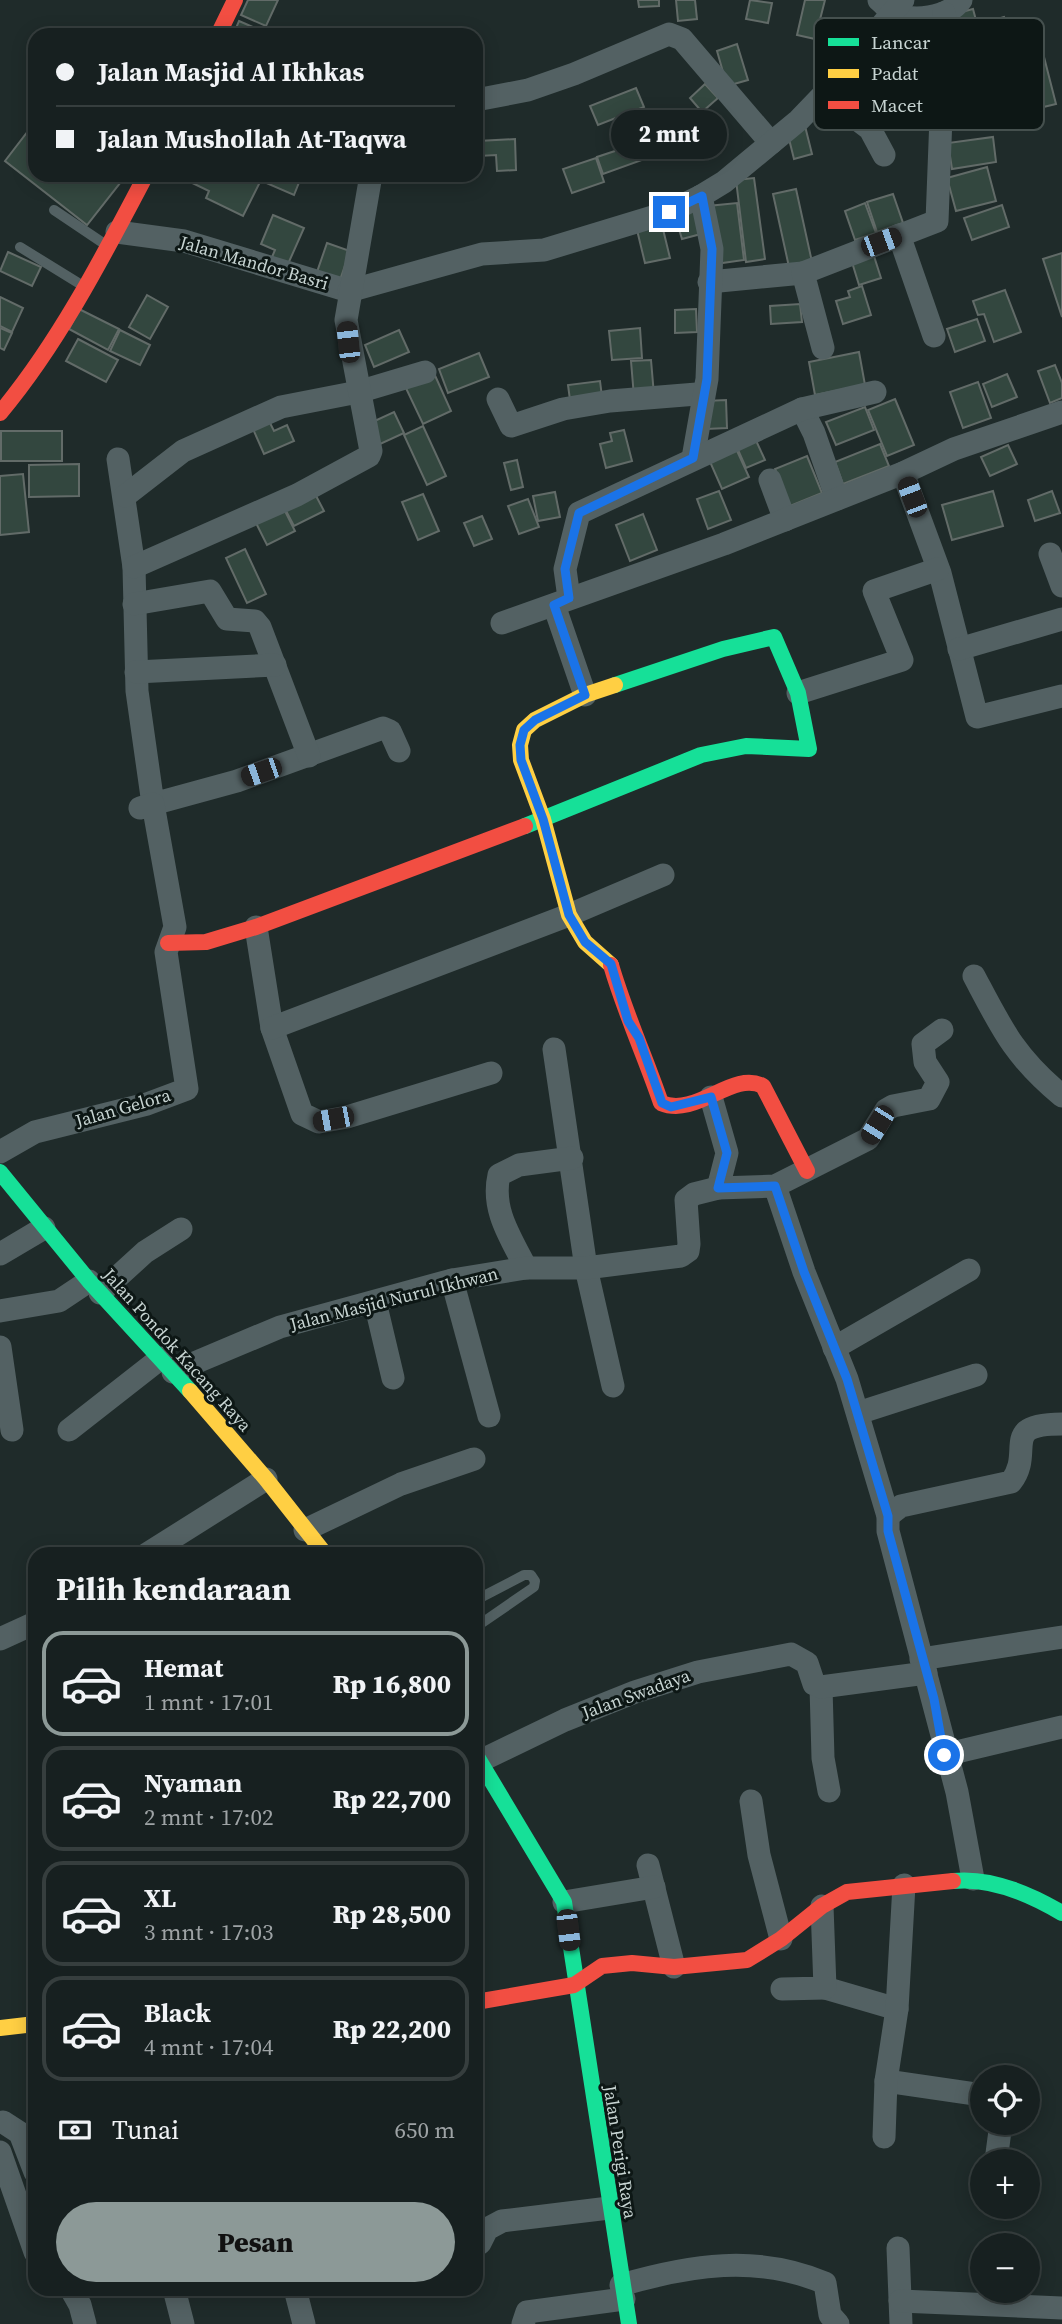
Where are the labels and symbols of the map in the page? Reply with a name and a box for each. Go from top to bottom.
legend [814,18,1044,130]
text: Lancar [871,29,930,55]
text: Padat [871,60,919,86]
text: Macet [871,92,923,118]
callout: 2 mnt [611,110,727,160]
route end [653,196,685,228]
car [858,225,905,259]
street label: Jalan Mandor Basri [176,229,332,296]
car [336,320,361,364]
car [895,474,930,520]
car [238,755,285,789]
street label: Jalan Gelora [71,1082,174,1133]
car [857,1102,898,1148]
car [311,1105,356,1133]
street label: Jalan Masjid Nurul Ikhwan [286,1261,501,1337]
street label: Jalan Pondok Kacang Raya [97,1262,258,1437]
street label: Jalan Swadaya [577,1662,694,1725]
route start [928,1739,960,1771]
car [556,1908,581,1952]
street label: Jalan Perigi Raya [597,2082,644,2221]

